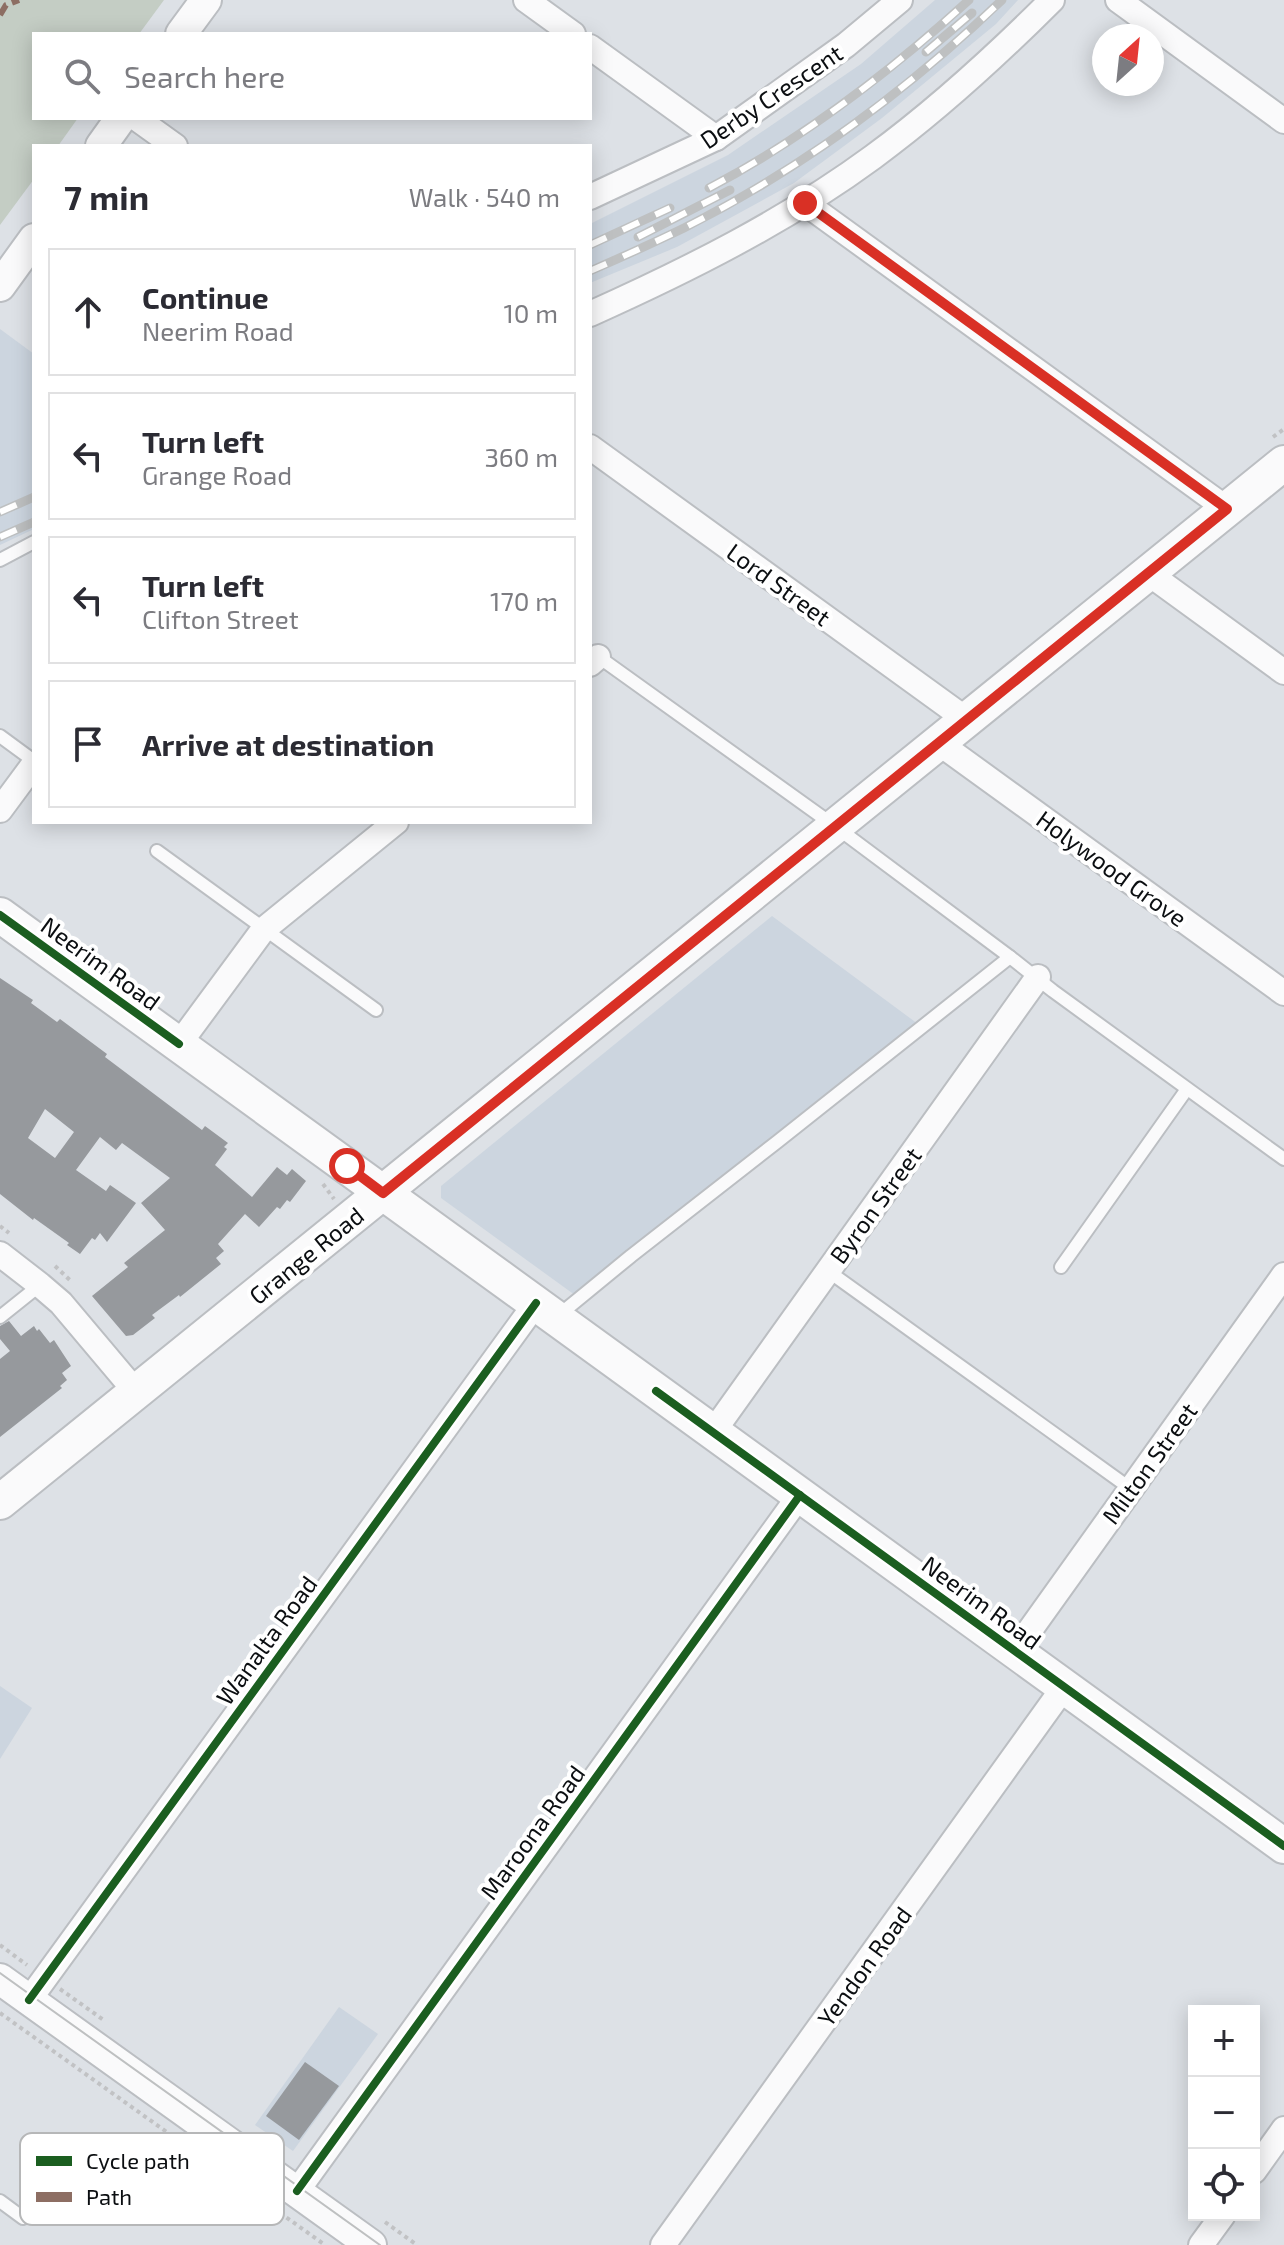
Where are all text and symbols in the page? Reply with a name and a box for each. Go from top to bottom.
north arrow [1092,24,1164,96]
search box [32,32,592,120]
street label: Derby Crescent [694,38,848,154]
icon: search [60,54,104,98]
text: Search here [124,58,285,94]
text: 7 min [64,176,149,217]
text: Walk · 540 m [409,181,560,212]
route end [787,185,823,221]
text: Continue [142,279,269,315]
icon: ahead [66,290,110,334]
text: 10 m [503,297,558,328]
text: Neerim Road [142,315,294,346]
text: Turn left [142,423,264,459]
icon: left [66,434,110,478]
text: 360 m [484,441,558,472]
text: Grange Road [142,459,292,490]
street label: Lord Street [721,537,837,631]
text: Turn left [142,567,264,603]
icon: left [66,578,110,622]
text: 170 m [490,585,558,616]
text: Clifton Street [142,603,299,634]
icon: arrive [66,722,110,766]
text: Arrive at destination [142,726,434,762]
street label: Holywood Grove [1031,804,1193,932]
street label: Neerim Road [36,910,166,1016]
street label: Byron Street [823,1141,927,1269]
route start [329,1148,365,1184]
street label: Grange Road [243,1200,369,1310]
street label: Milton Street [1095,1397,1203,1529]
street label: Neerim Road [917,1549,1047,1655]
street label: Wanalta Road [209,1570,323,1710]
street label: Maroona Road [474,1759,590,1905]
street label: Yendon Road [811,1900,917,2032]
map controls [1188,2005,1260,2221]
button: + [1188,2005,1260,2077]
button: − [1188,2077,1260,2149]
legend [20,2133,284,2225]
text: Cycle path [86,2147,190,2173]
button: locate [1188,2149,1260,2221]
text: Path [86,2183,132,2209]

